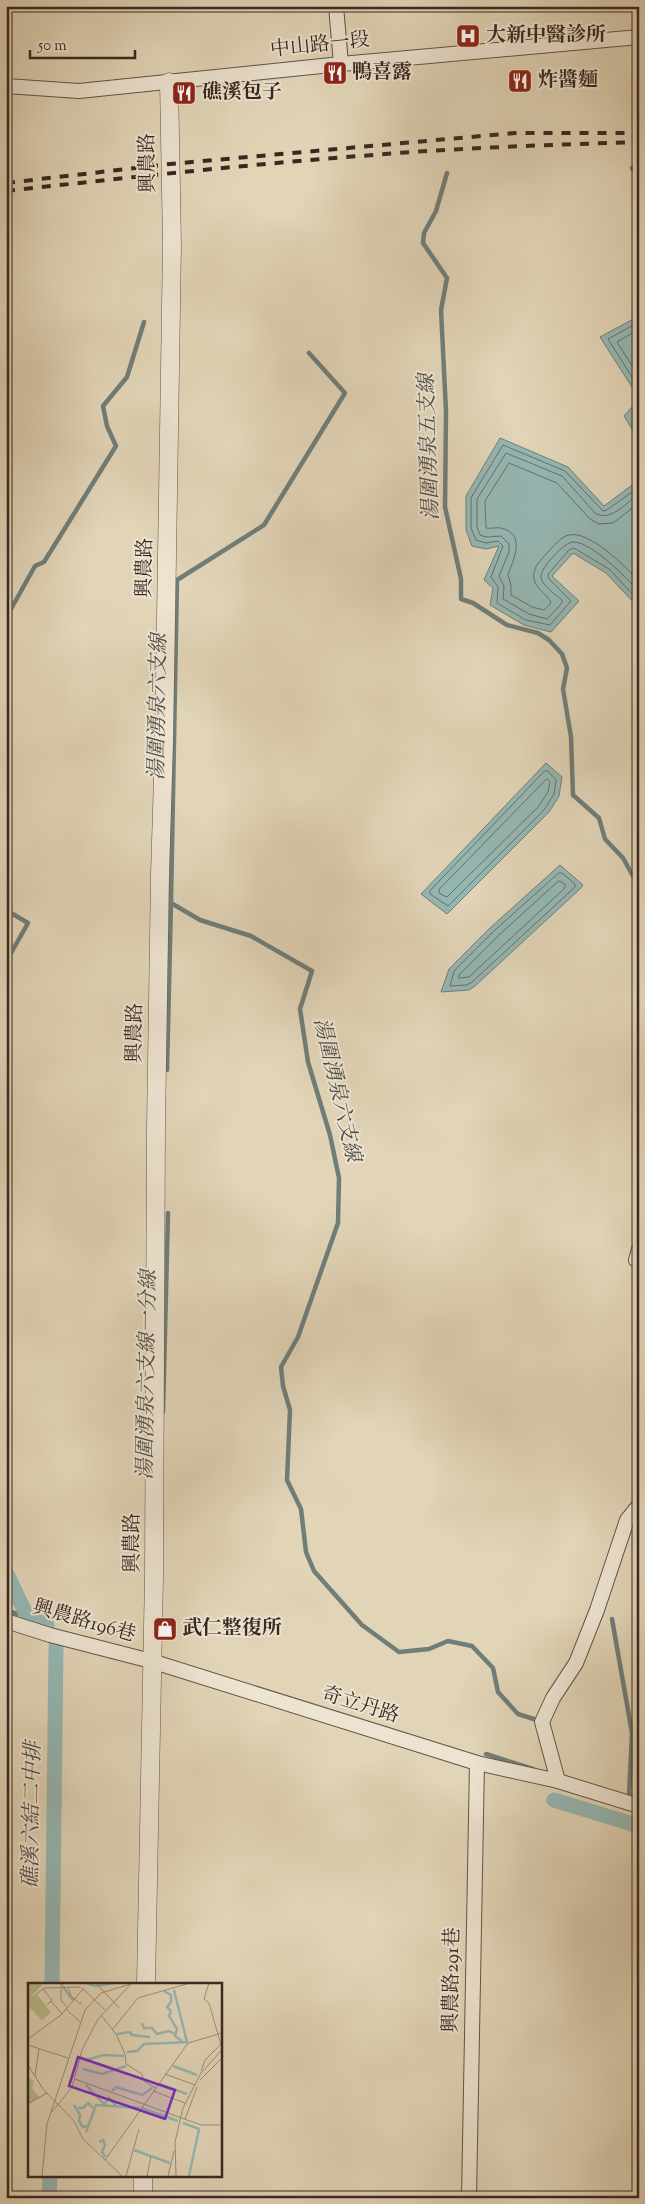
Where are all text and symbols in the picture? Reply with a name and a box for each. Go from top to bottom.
place label: 大新中醫診所 [486,22,606,51]
hospital icon: 大新中醫診所 [455,23,481,49]
street label: 中山路一段 [269,26,371,66]
scale bar [30,28,135,60]
text: 50 m [37,36,67,57]
place label: 鴨喜露 [352,59,412,88]
restaurant icon: 鴨喜露 [322,60,348,86]
place label: 炸醬麵 [538,67,598,96]
restaurant icon: 炸醬麵 [507,68,533,94]
place label: 礁溪包子 [202,79,282,108]
restaurant icon: 礁溪包子 [171,80,197,106]
street label: 興農路 [134,133,164,193]
water label: 湯圍湧泉五支線 [412,371,448,521]
street label: 興農路 [131,538,161,598]
water label: 湯圍湧泉六支線 [143,631,175,781]
street label: 興農路 [121,1003,151,1063]
water label: 湯圍湧泉六支線 [305,1015,368,1167]
water label: 湯圍湧泉六支線一分線 [131,1268,165,1480]
street label: 興農路 [119,1513,148,1573]
street label: 興農路196巷 [29,1593,139,1651]
place label: 武仁整復所 [182,1615,282,1644]
shop icon: 武仁整復所 [152,1616,178,1642]
street label: 奇立丹路 [318,1680,402,1732]
water label: 礁溪六結二中排 [17,1738,49,1889]
street label: 興農路291巷 [438,1927,468,2033]
inset map [28,1983,221,2176]

